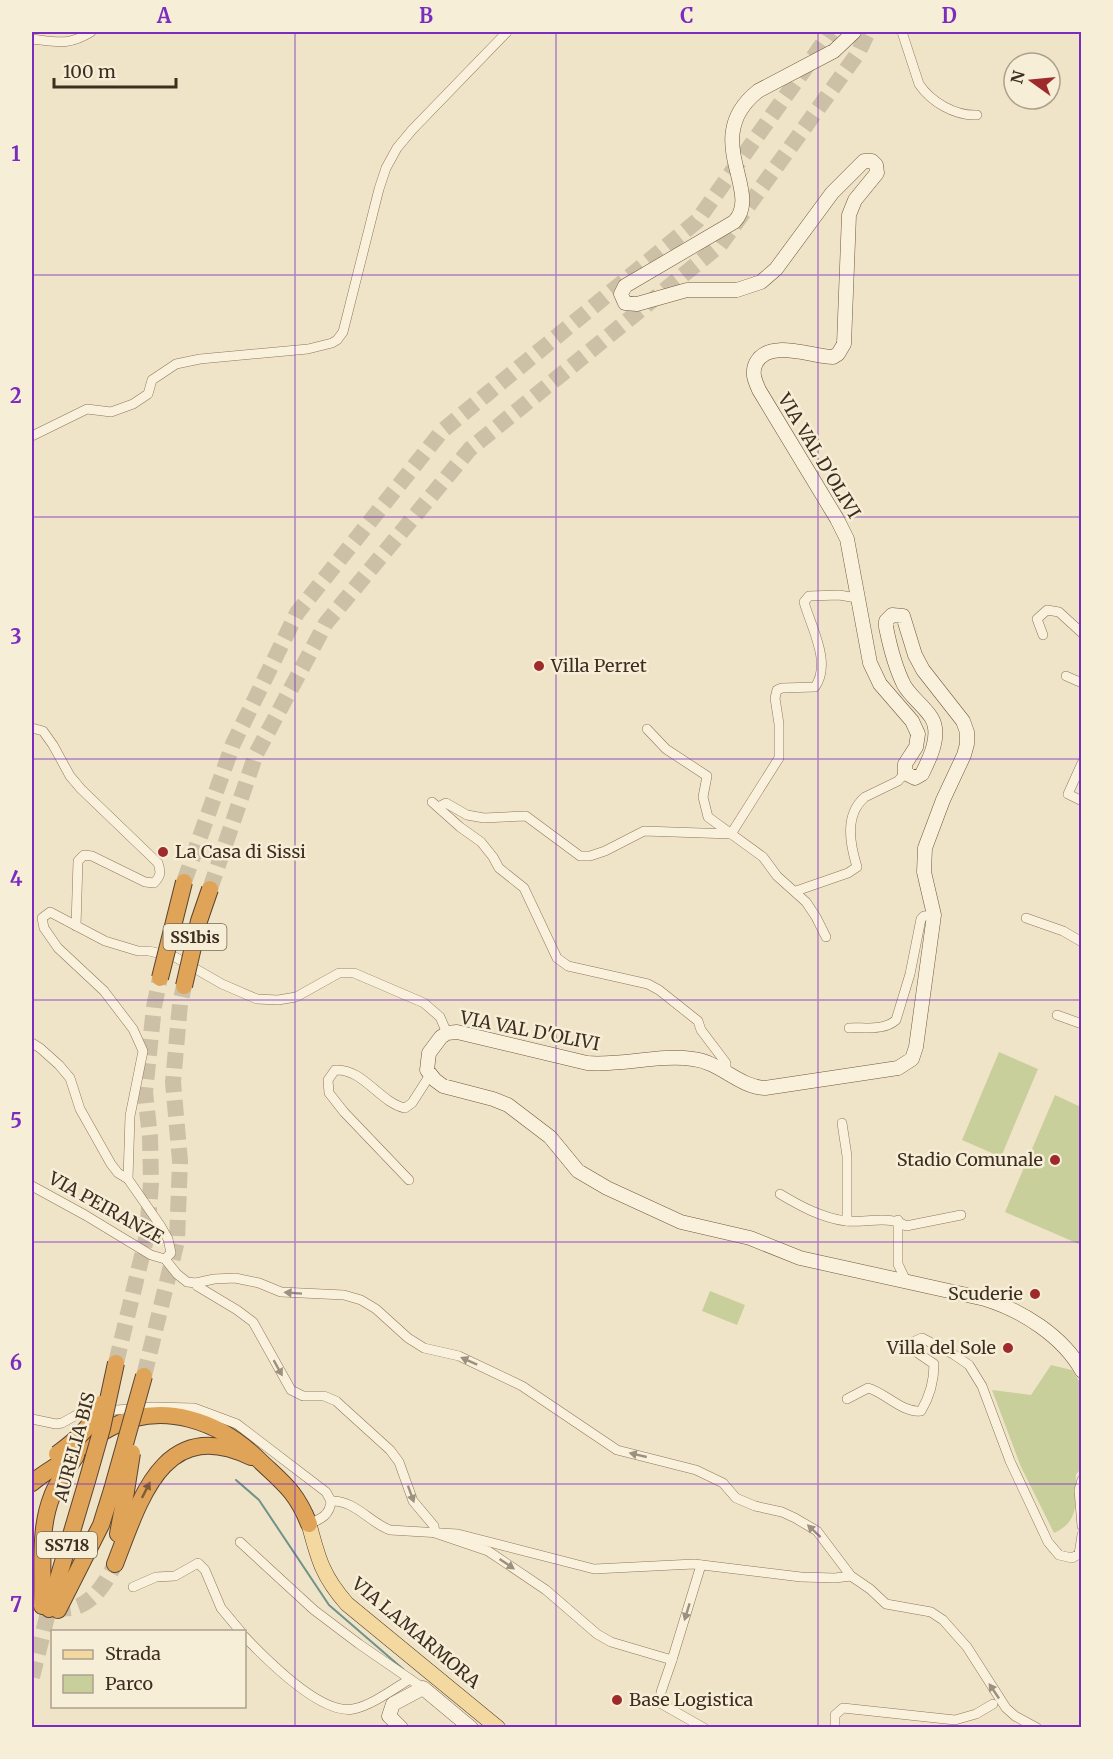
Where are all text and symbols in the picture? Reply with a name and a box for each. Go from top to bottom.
text: A [156,3,172,28]
text: B [419,3,433,28]
text: C [680,3,694,28]
text: D [941,3,957,28]
scale bar [54,51,176,89]
north arrow [1002,51,1062,111]
text: 100 m [63,60,116,83]
text: N [1006,68,1029,86]
text: 1 [11,141,21,166]
text: 2 [10,383,22,408]
street label: VIA VAL D'OLIVI [773,388,866,522]
text: 3 [10,624,22,649]
place label: Villa Perret [550,654,647,677]
marker: Villa Perret [532,659,546,673]
place label: La Casa di Sissi [175,840,306,863]
marker: La Casa di Sissi [156,845,170,859]
text: 4 [10,866,23,891]
road number: SS1bis [164,924,226,950]
street label: VIA VAL D'OLIVI [457,1006,602,1055]
text: 5 [10,1108,22,1133]
place label: Stadio Comunale [897,1148,1043,1171]
marker: Stadio Comunale [1048,1153,1062,1167]
street label: VIA PEIRANZE [44,1166,168,1249]
place label: Scuderie [948,1282,1023,1305]
marker: Scuderie [1028,1287,1042,1301]
one-way arrow [284,1288,303,1298]
place label: Villa del Sole [886,1336,996,1359]
marker: Villa del Sole [1001,1341,1015,1355]
text: 6 [10,1350,22,1375]
one-way arrow [461,1356,478,1365]
one-way arrow [273,1359,283,1376]
street label: AURELIA BIS [49,1389,100,1505]
one-way arrow [629,1450,648,1460]
one-way arrow [141,1482,151,1499]
one-way arrow [406,1485,416,1503]
one-way arrow [806,1524,821,1538]
road number: SS718 [37,1532,97,1558]
one-way arrow [499,1558,515,1570]
street label: VIA LAMARMORA [347,1572,485,1693]
text: 7 [10,1592,22,1617]
one-way arrow [681,1603,691,1621]
legend [51,1630,246,1708]
text: Strada [105,1642,161,1665]
text: Parco [105,1672,153,1695]
one-way arrow [988,1683,1000,1699]
place label: Base Logistica [629,1688,753,1711]
marker: Base Logistica [610,1693,624,1707]

